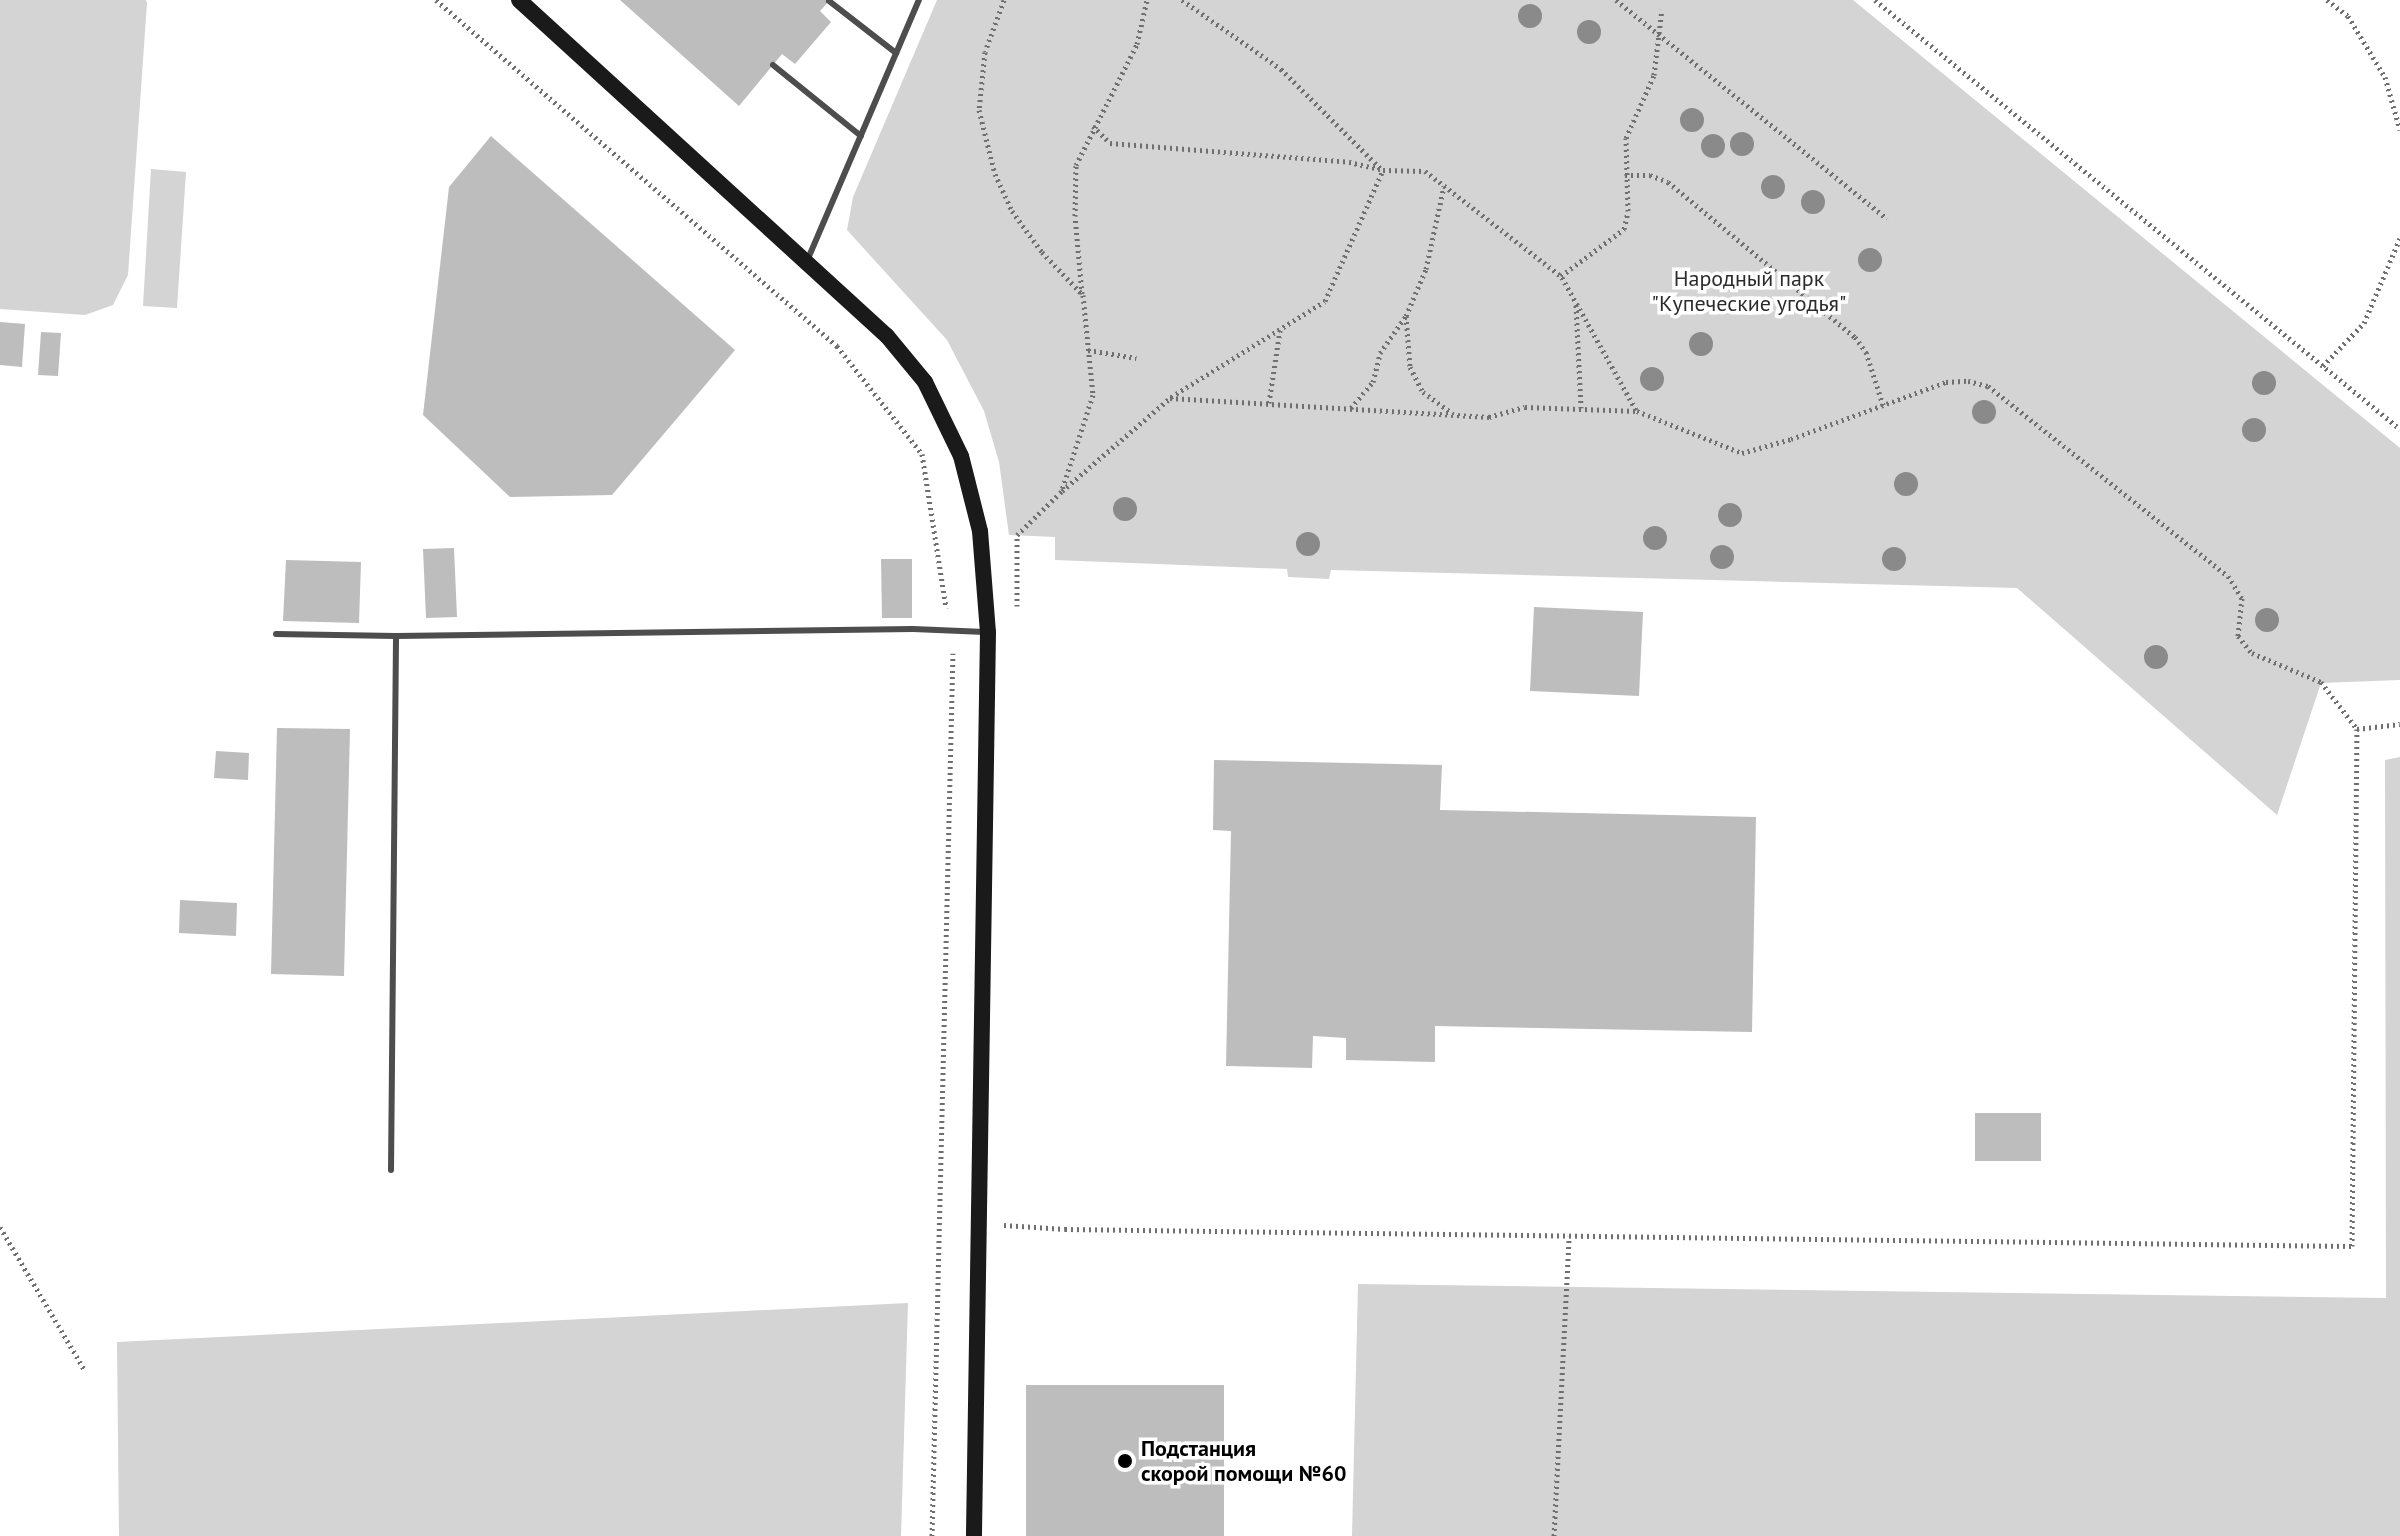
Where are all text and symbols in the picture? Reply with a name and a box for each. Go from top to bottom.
park label: Народный парк "Купеческие угодья" [1652,265,1846,316]
place label: Подстанция скорой помощи №60 [1141,1435,1346,1486]
marker: Подстанция скорой помощи №60 [1116,1452,1134,1470]

